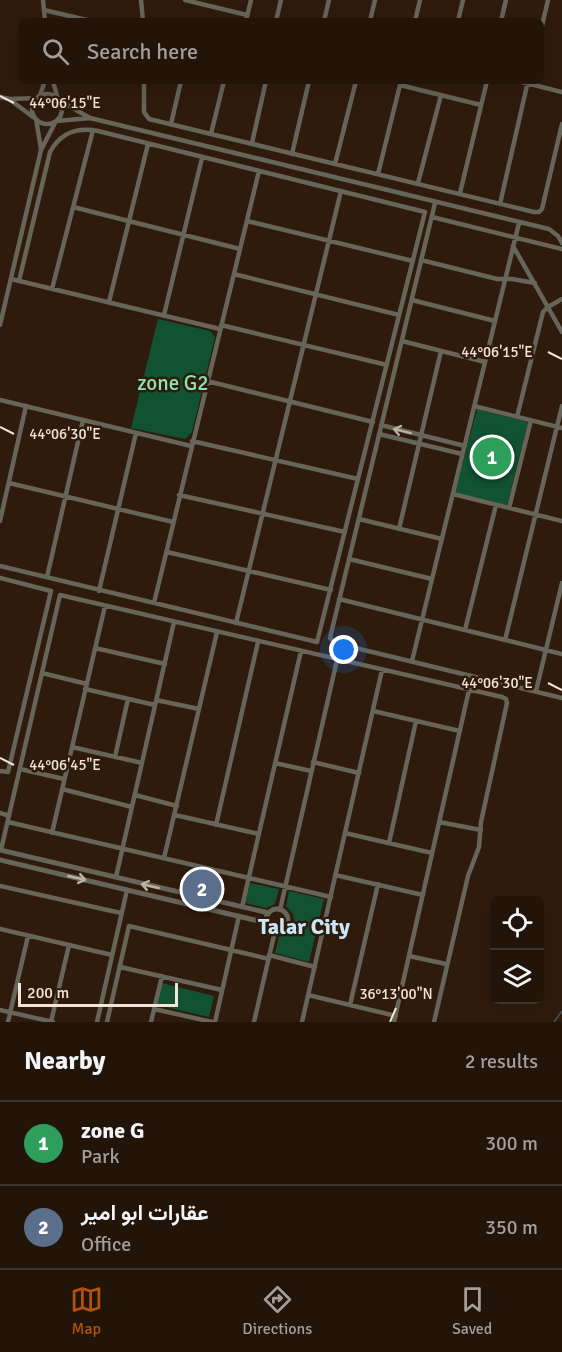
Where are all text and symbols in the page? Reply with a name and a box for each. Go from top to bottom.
search box [18,18,544,84]
icon: search [39,35,72,68]
text: Search here [87,38,198,65]
text: 44°06'15"E [29,94,101,112]
text: 44°06'15"E [461,343,533,361]
park label: zone G2 [137,370,209,396]
one-way arrow [393,424,412,436]
text: 44°06'30"E [29,425,101,443]
pin: 1 [472,434,512,480]
your location [329,635,358,664]
text: 44°06'30"E [461,674,533,692]
text: 44°06'45"E [29,756,101,774]
pin: 2 [182,866,222,912]
one-way arrow [67,873,87,884]
one-way arrow [141,879,160,891]
map controls [490,896,544,1004]
button: locate [490,896,544,950]
district label: Talar City [258,913,350,940]
button: layers [490,950,544,1004]
scale bar [18,980,178,1008]
text: 200 m [27,983,69,1003]
text: 36°13'00"N [359,985,433,1003]
text: Nearby [24,1045,105,1077]
text: 2 results [465,1049,538,1074]
text: zone G [81,1117,144,1144]
text: 1 [38,1131,49,1156]
text: 300 m [485,1131,538,1156]
text: Park [81,1144,119,1169]
text: عقارات ابو امير [81,1199,209,1226]
text: 2 [38,1215,49,1240]
text: 350 m [485,1215,538,1240]
text: Office [81,1232,131,1257]
tab: Map [70,1283,103,1339]
tab: Directions [242,1283,312,1339]
tab: Saved [452,1283,492,1339]

